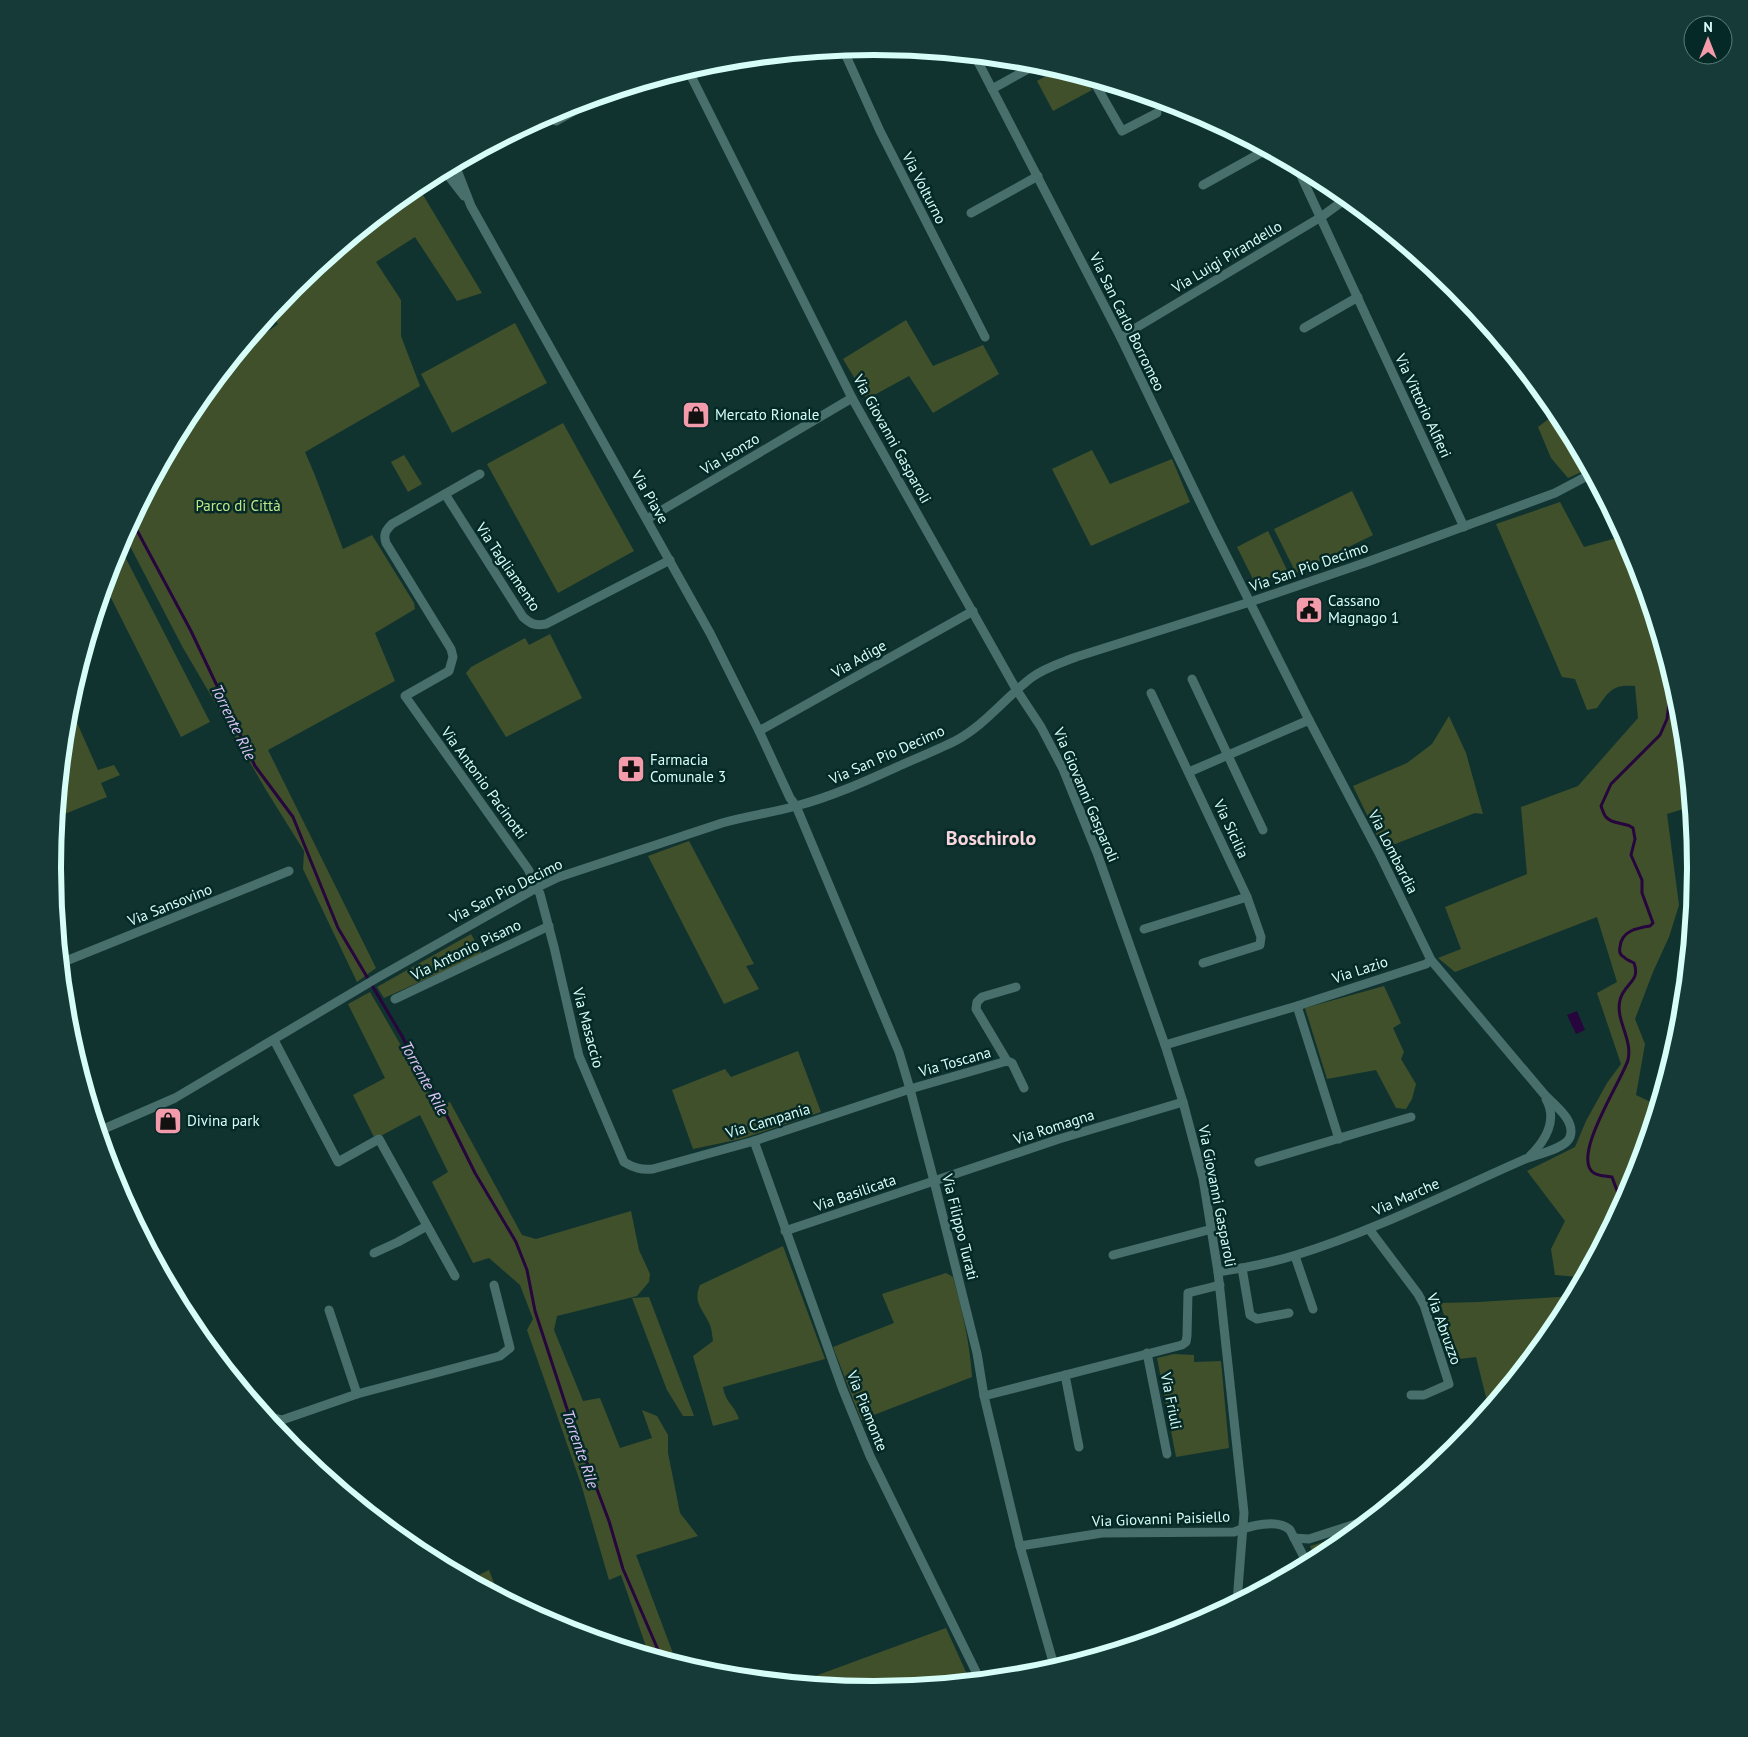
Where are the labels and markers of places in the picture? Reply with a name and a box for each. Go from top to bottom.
shop icon: Mercato Rionale [681,400,711,430]
place label: Mercato Rionale [715,405,819,424]
place label: Cassano Magnago 1 [1328,591,1399,627]
public building icon: Cassano Magnago 1 [1294,595,1324,625]
place label: Farmacia Comunale 3 [650,750,726,786]
pharmacy icon: Farmacia Comunale 3 [616,754,646,784]
shop icon: Divina park [153,1106,183,1136]
place label: Divina park [187,1111,260,1130]

